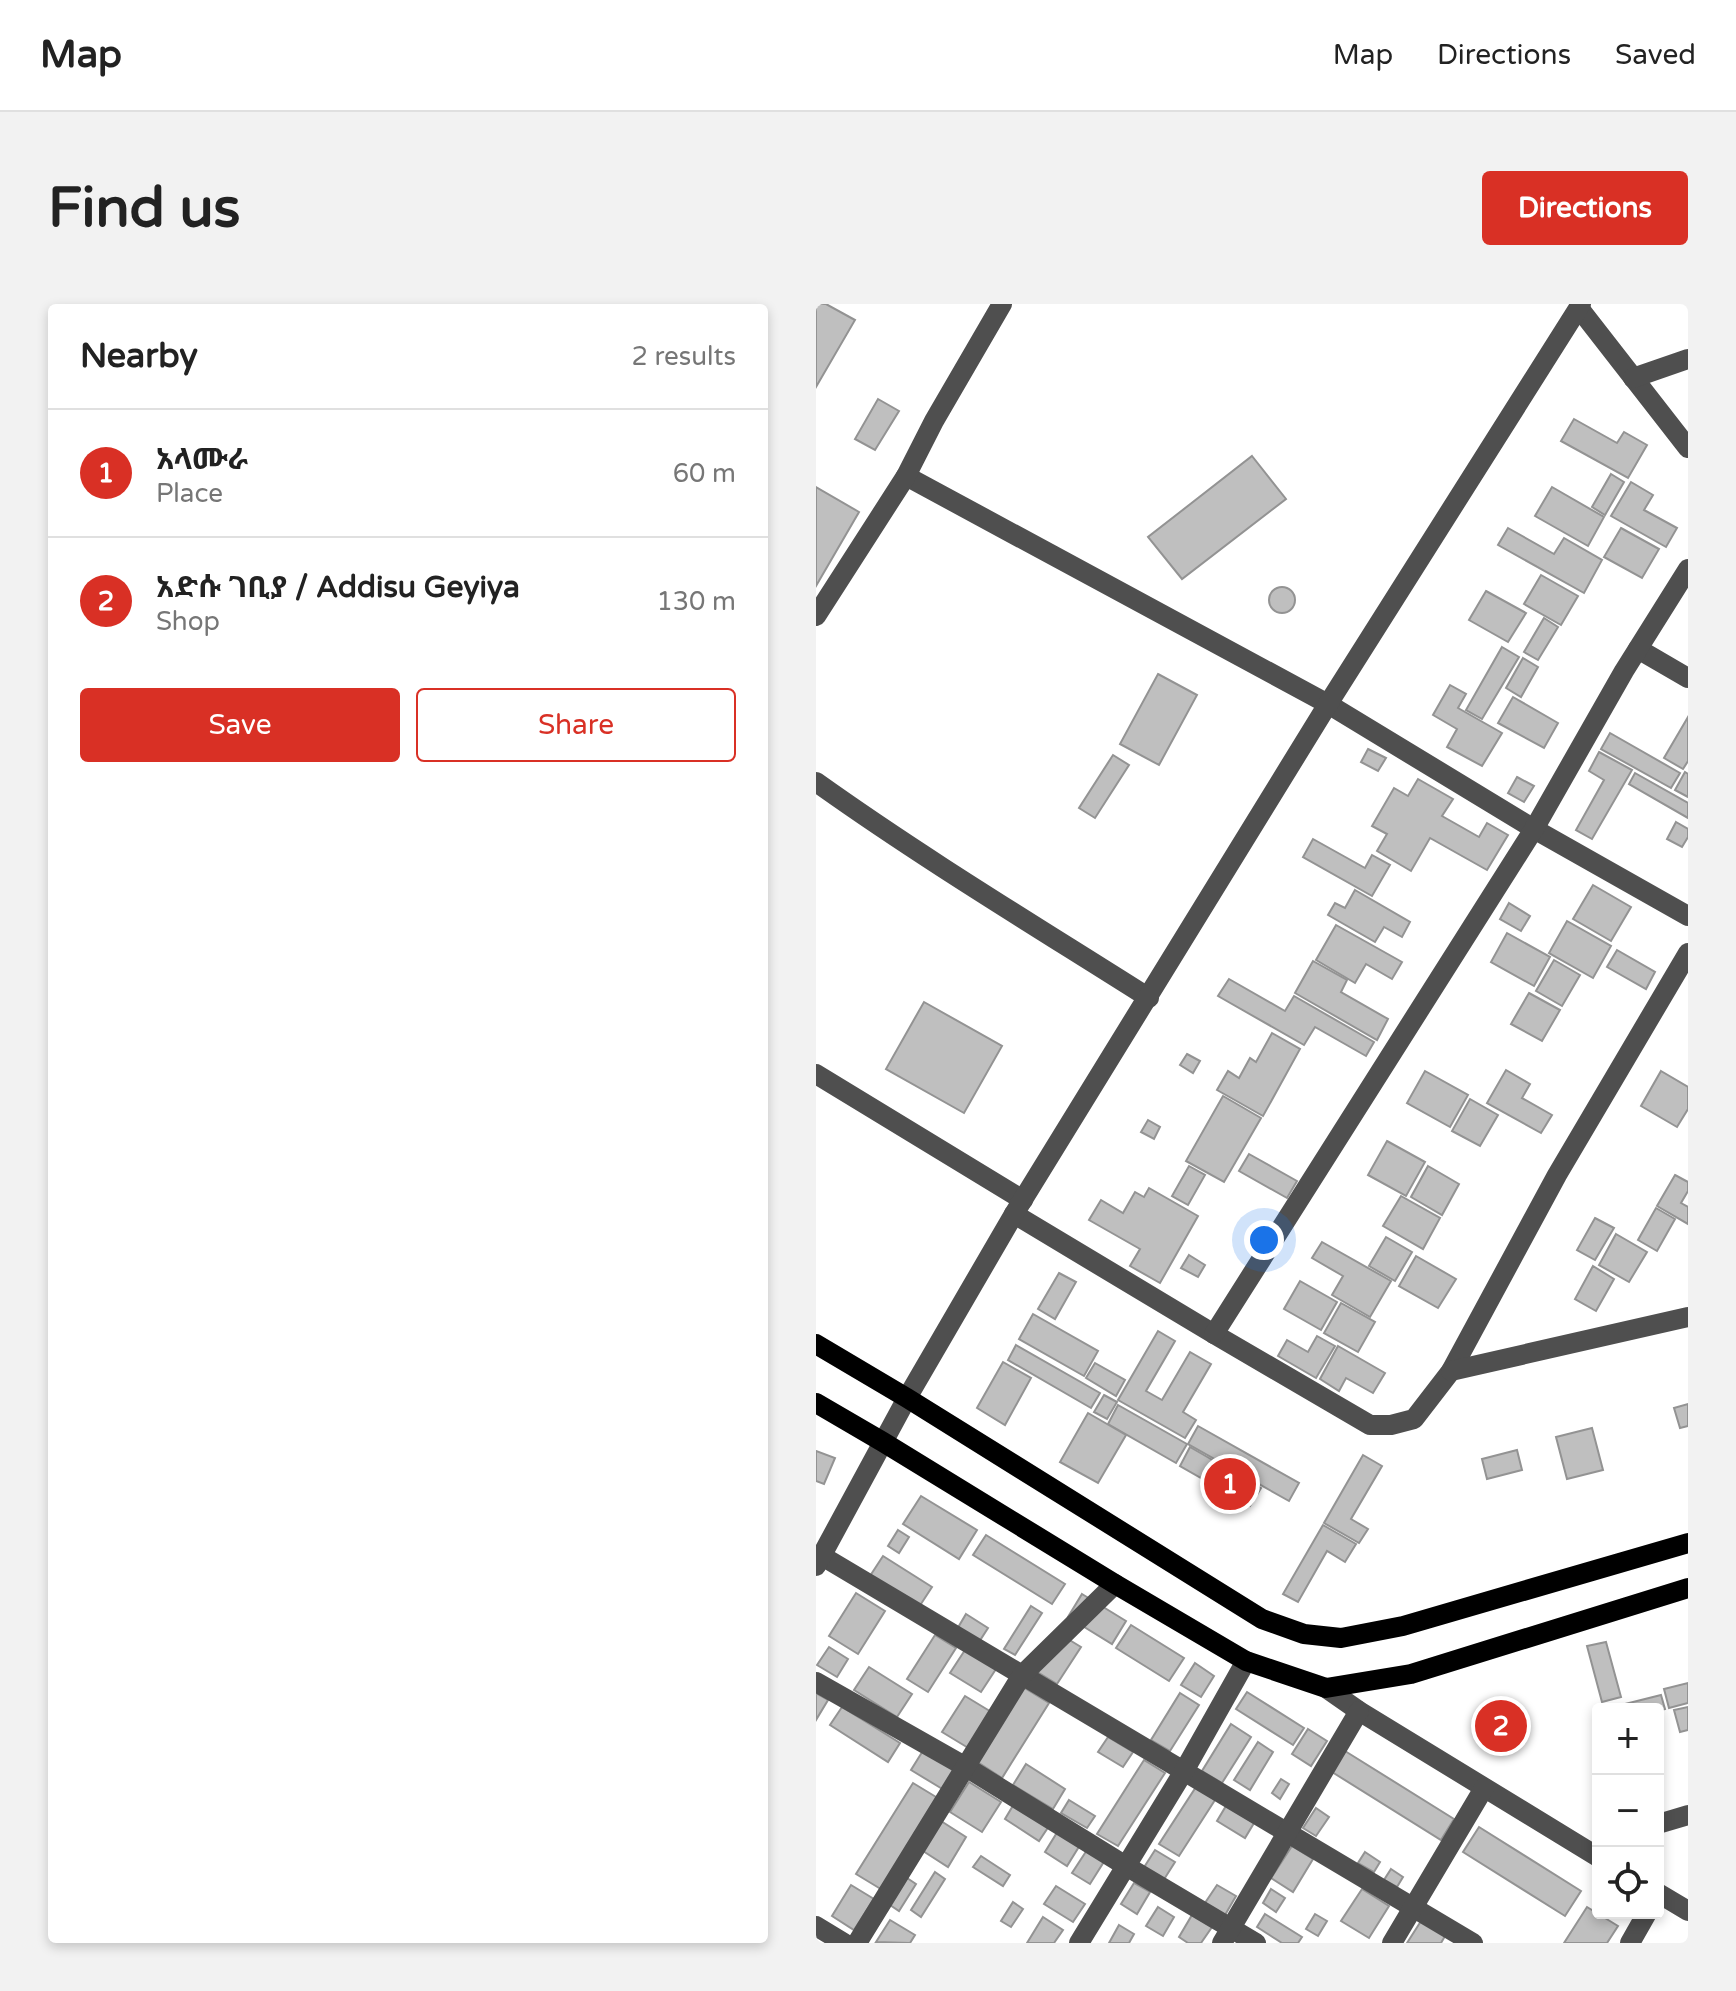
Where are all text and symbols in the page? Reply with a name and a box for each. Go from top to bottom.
text: Map [40,32,122,78]
text: Map [1333,38,1393,72]
text: Directions [1437,38,1571,72]
text: Saved [1615,38,1696,72]
button: Directions [1482,171,1688,245]
text: Find us [48,175,240,242]
text: Nearby [80,336,198,377]
text: 2 results [631,341,736,372]
text: አላሙራ [156,441,248,478]
text: 1 [98,458,114,489]
text: 60 m [673,458,736,489]
text: Place [156,478,223,509]
text: አድሱ ገቢያ / Addisu Geyiya [156,569,520,606]
text: 2 [98,586,114,617]
text: 130 m [656,586,736,617]
text: Shop [156,606,220,637]
button: Save [80,688,400,762]
button: Share [416,688,736,762]
your location [1244,1220,1284,1260]
pin: 1 [1204,1454,1256,1514]
pin: 2 [1475,1696,1527,1756]
map controls [1592,1703,1664,1919]
button: + [1592,1703,1664,1775]
button: − [1592,1775,1664,1847]
button: locate [1592,1847,1664,1919]

